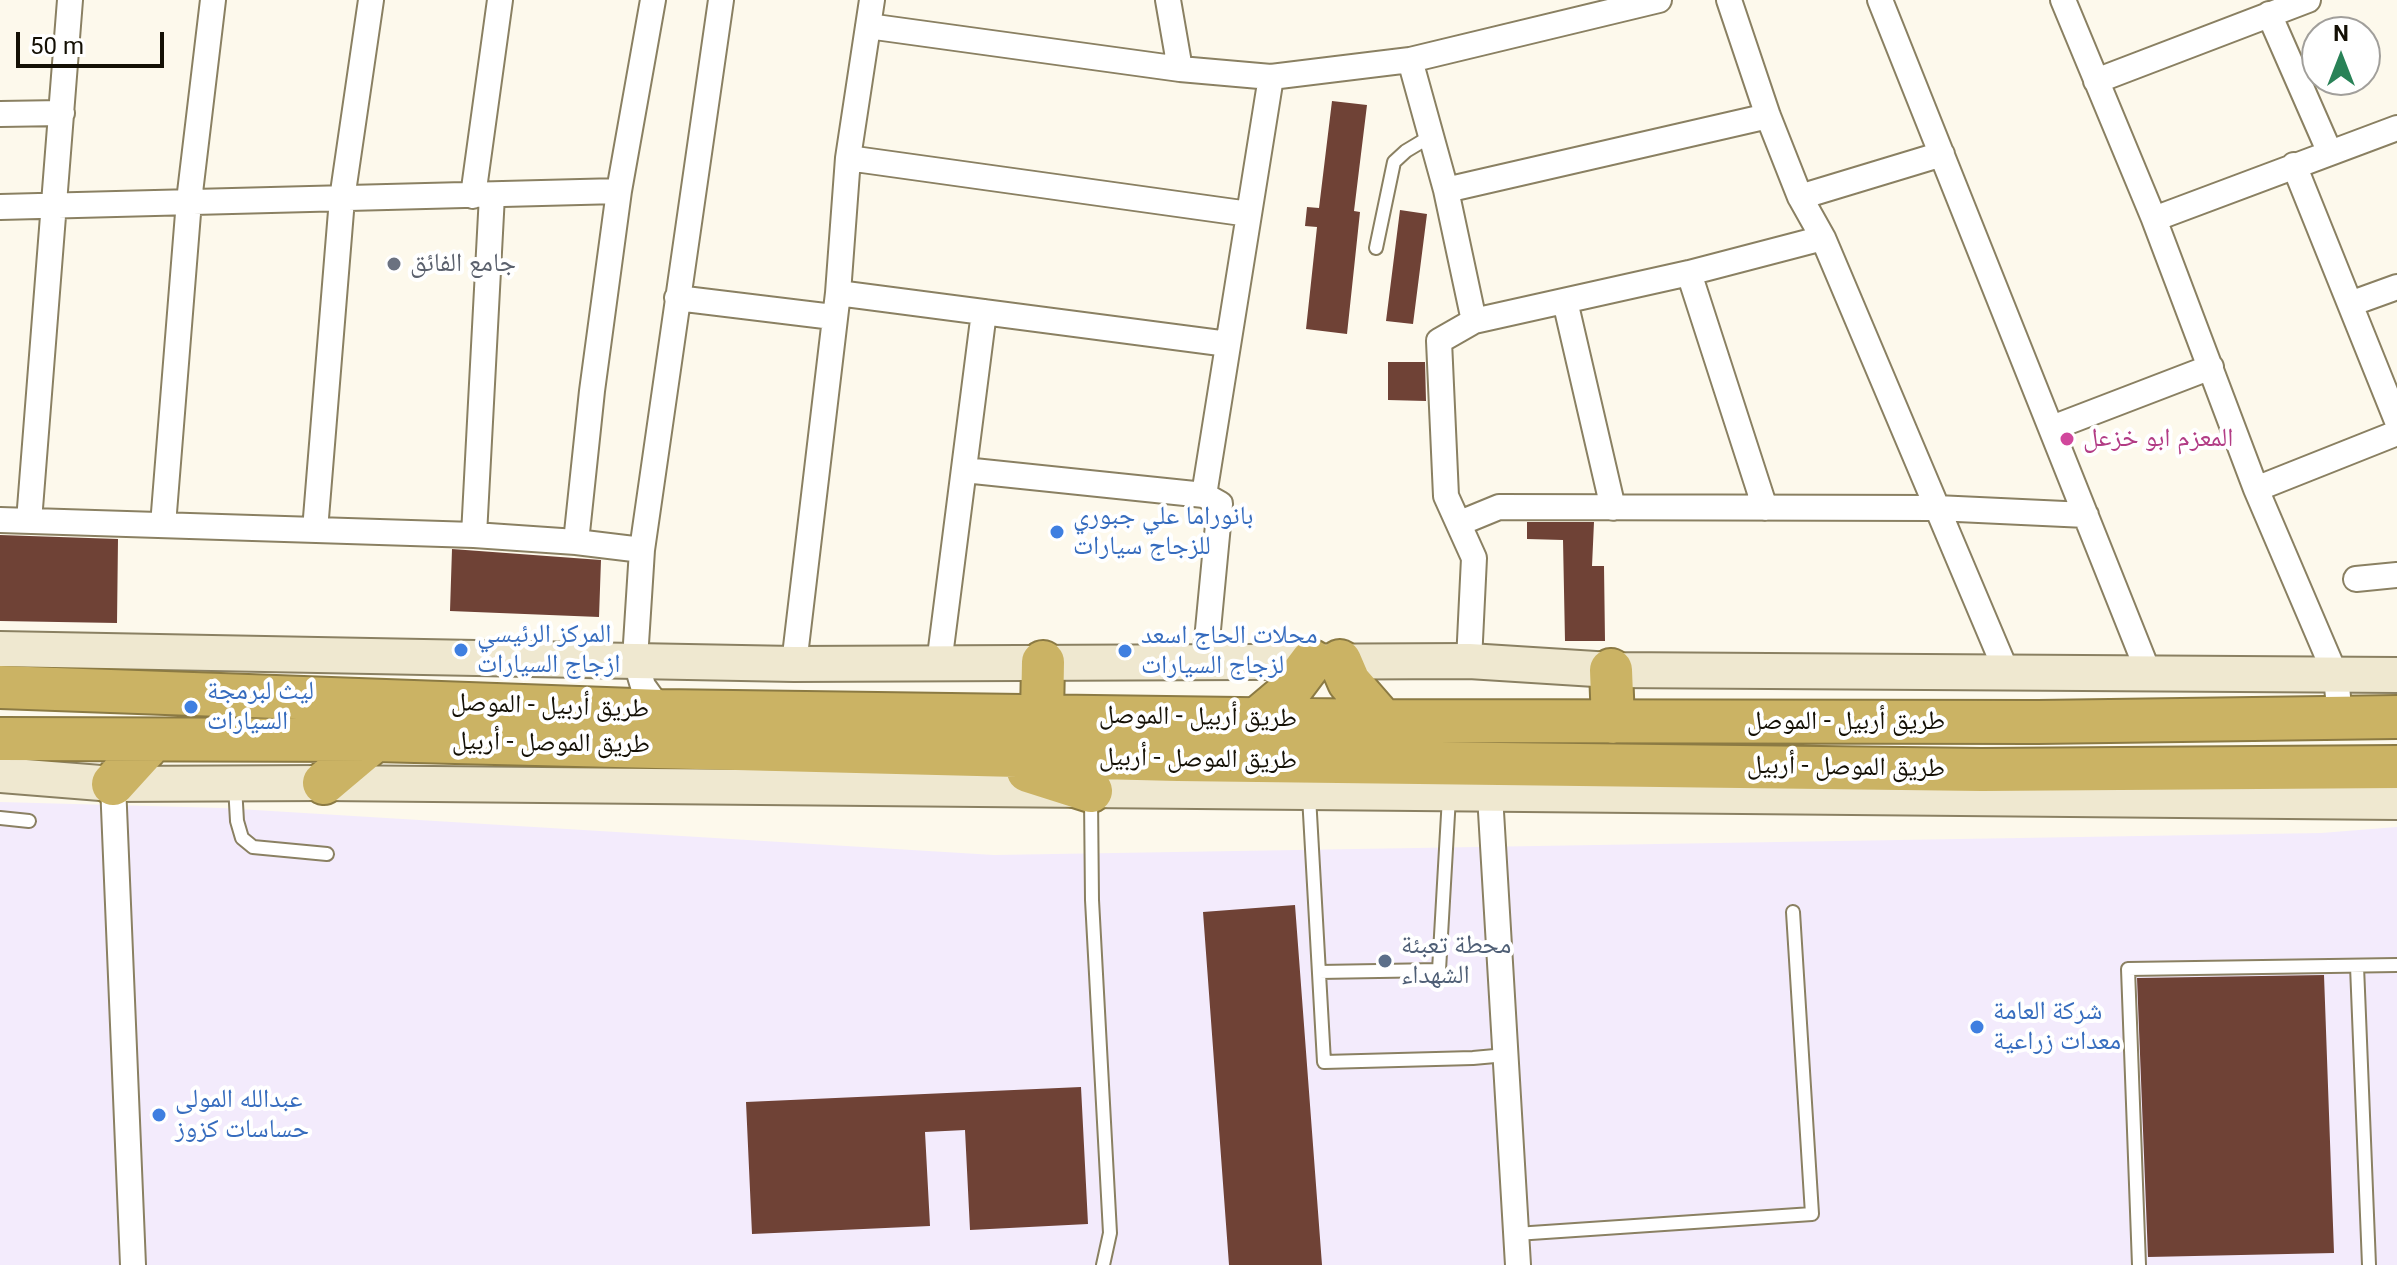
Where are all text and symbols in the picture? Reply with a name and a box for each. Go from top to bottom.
scale bar [20,16,168,66]
north arrow [2301,16,2381,96]
text: N [2333,21,2349,46]
text: 50 m [30,32,84,60]
place label: جامع الفائق [410,248,516,280]
marker: جامع الفائق [385,255,403,273]
place label: المعزم ابو خزعل [2083,423,2233,455]
marker: المعزم ابو خزعل [2058,430,2076,448]
place label: بانوراما علي جبوري للزجاج سيارات [1073,501,1253,562]
marker: بانوراما علي جبوري للزجاج سيارات [1048,523,1066,541]
place label: المركز الرئيسي ازجاج السيارات [477,619,620,680]
place label: محلات الحاج اسعد لزجاج السيارات [1141,620,1318,682]
marker: المركز الرئيسي ازجاج السيارات [452,641,470,659]
marker: محلات الحاج اسعد لزجاج السيارات [1116,642,1134,660]
place label: ليث لبرمجة السيارات [207,676,314,738]
street label: طريق أربيل - الموصل [450,688,650,726]
marker: ليث لبرمجة السيارات [182,698,200,716]
street label: طريق أربيل - الموصل [1099,701,1297,735]
street label: طريق أربيل - الموصل [1747,706,1945,738]
street label: طريق الموصل - أربيل [452,727,650,761]
street label: طريق الموصل - أربيل [1099,743,1297,777]
street label: طريق الموصل - أربيل [1747,751,1945,785]
place label: محطة تعبئة الشهداء [1401,930,1511,992]
marker: محطة تعبئة الشهداء [1376,952,1394,970]
place label: شركة العامة معدات زراعية [1993,996,2121,1058]
marker: شركة العامة معدات زراعية [1968,1018,1986,1036]
place label: عبدالله المولى حساسات كزوز [175,1084,309,1146]
marker: عبدالله المولى حساسات كزوز [150,1106,168,1124]

